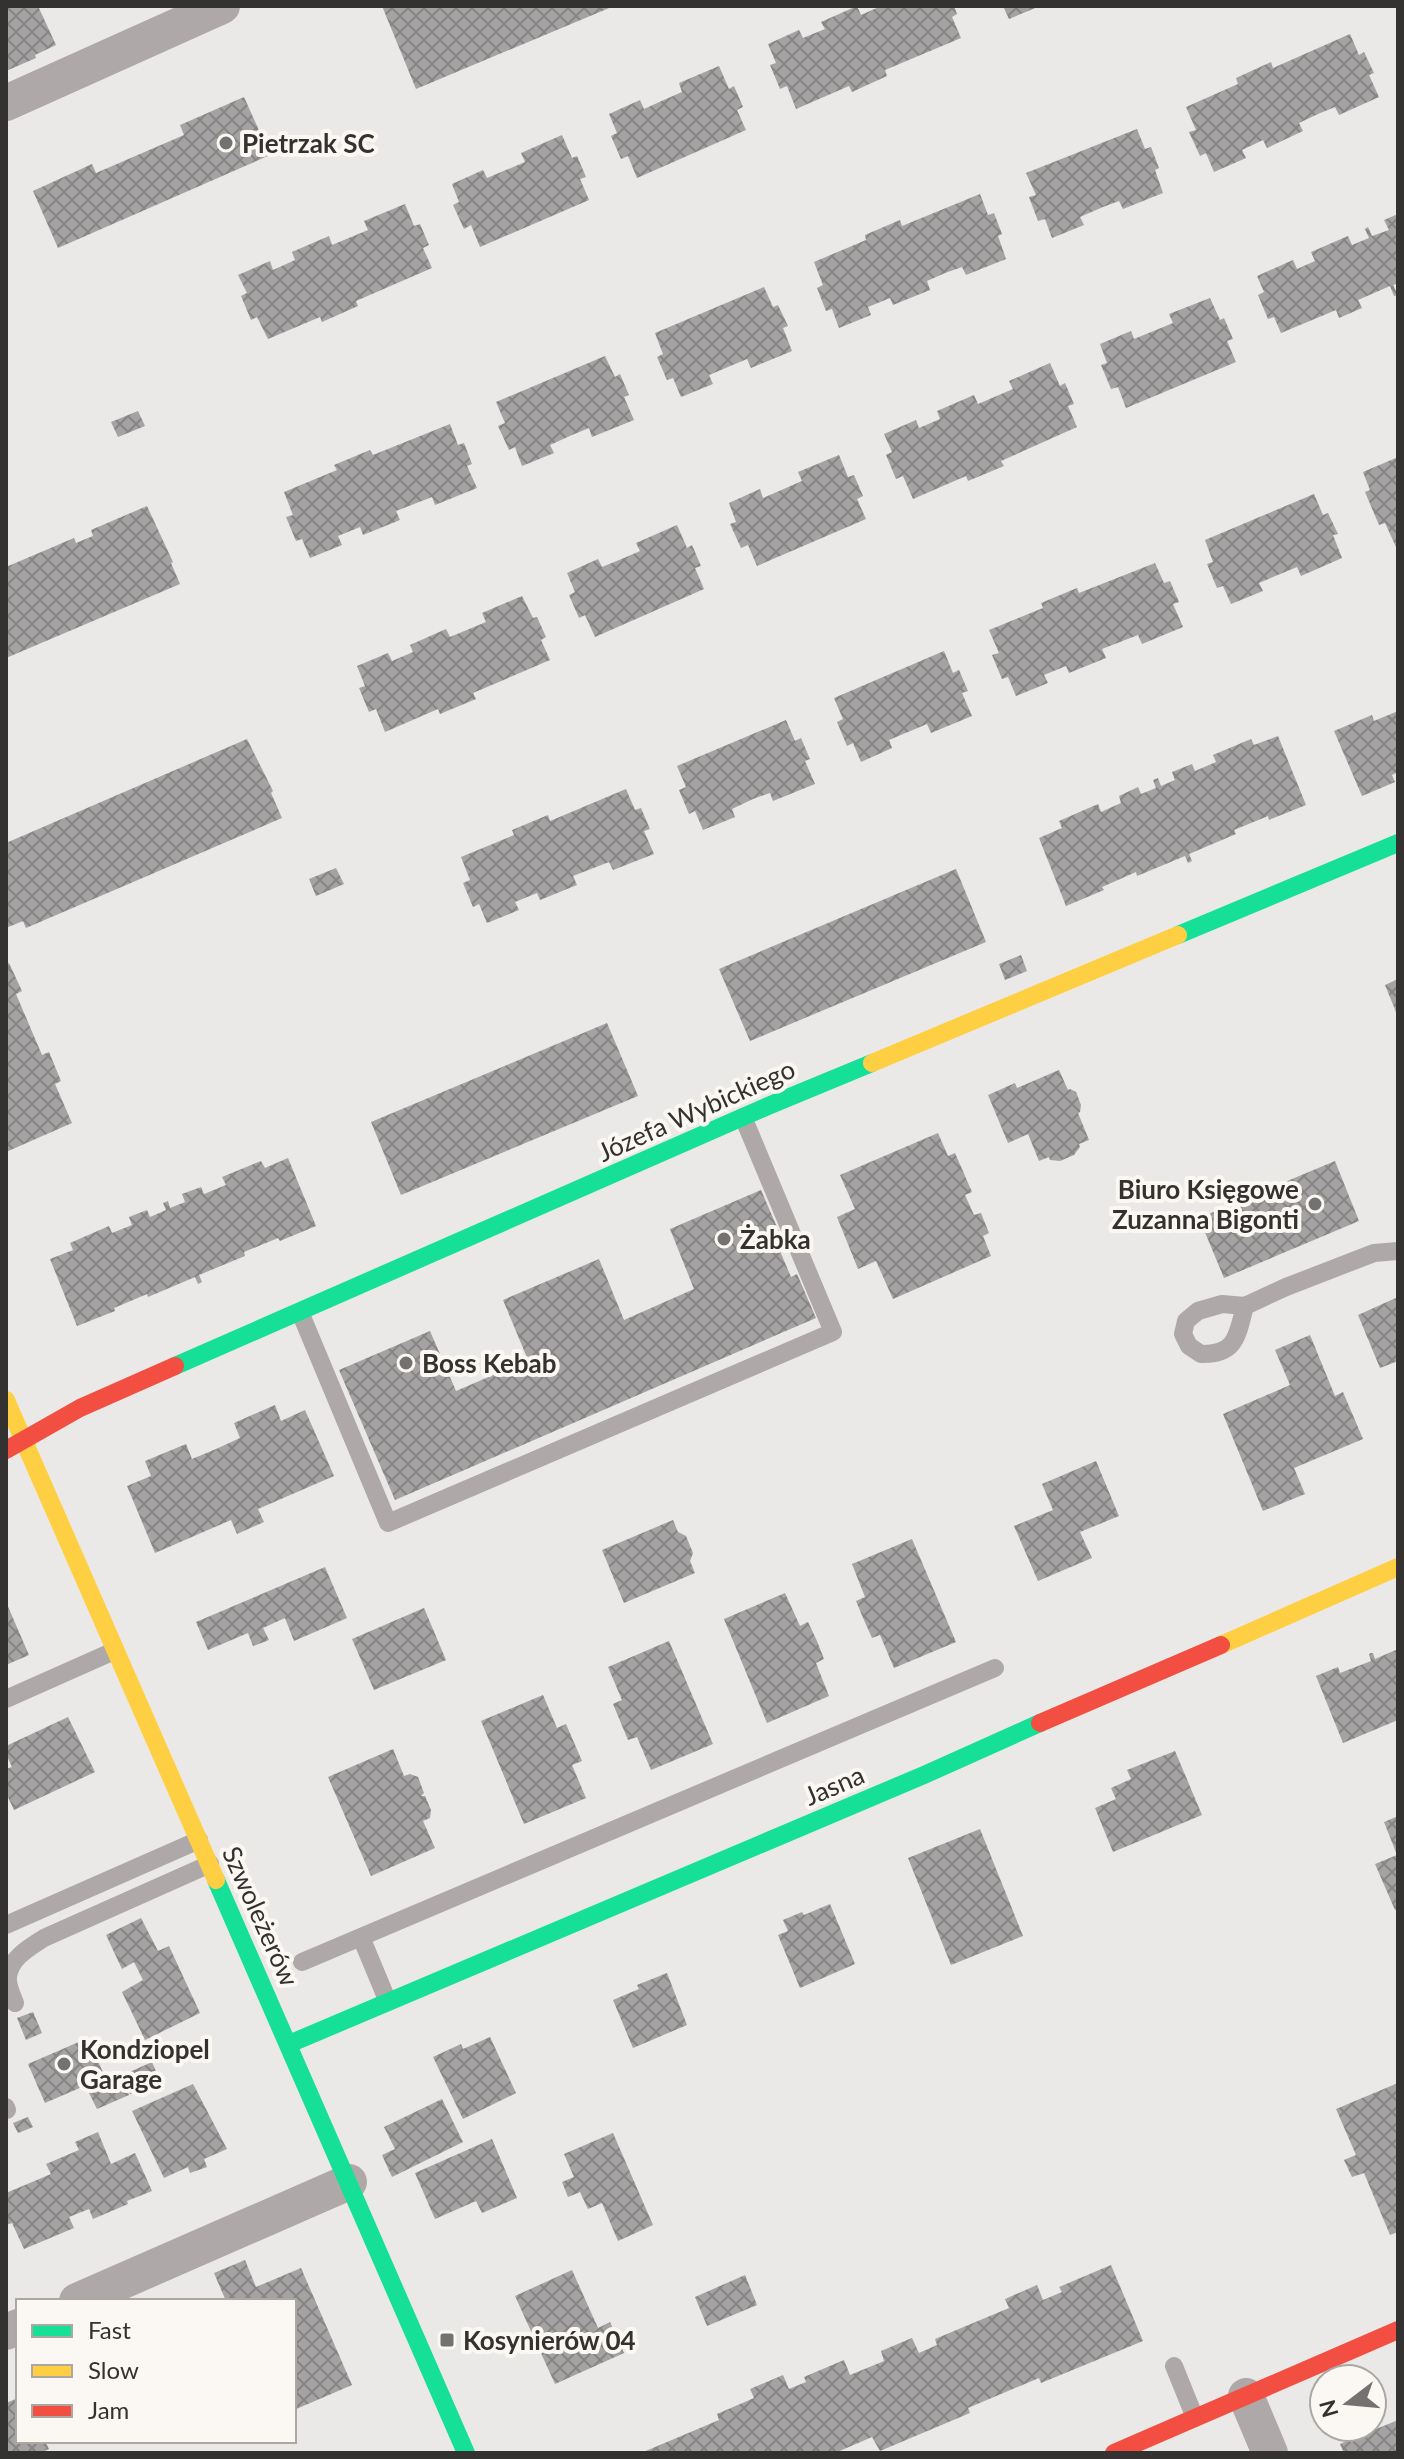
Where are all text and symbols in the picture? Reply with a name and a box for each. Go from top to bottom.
place label: Pietrzak SC [242,127,375,159]
marker: Pietrzak SC [217,134,235,152]
street label: Józefa Wybickiego [592,1052,800,1168]
place label: Biuro Księgowe Zuzanna Bigonti [1112,1173,1299,1235]
marker: Biuro Księgowe Zuzanna Bigonti [1306,1195,1324,1213]
place label: Żabka [740,1223,811,1255]
marker: Żabka [715,1230,733,1248]
place label: Boss Kebab [422,1347,557,1379]
marker: Boss Kebab [397,1354,415,1372]
street label: Jasna [799,1758,869,1812]
street label: Szwoleżerów [216,1841,306,1991]
place label: Kondziopel Garage [80,2033,210,2095]
marker: Kondziopel Garage [55,2055,73,2073]
legend [16,2299,296,2443]
text: Fast [88,2315,131,2344]
place label: Kosynierów 04 [463,2324,636,2356]
marker: Kosynierów 04 [438,2331,456,2349]
text: Slow [88,2355,139,2384]
north arrow [1308,2363,1388,2443]
text: Jam [88,2395,129,2424]
text: N [1313,2397,1344,2421]

